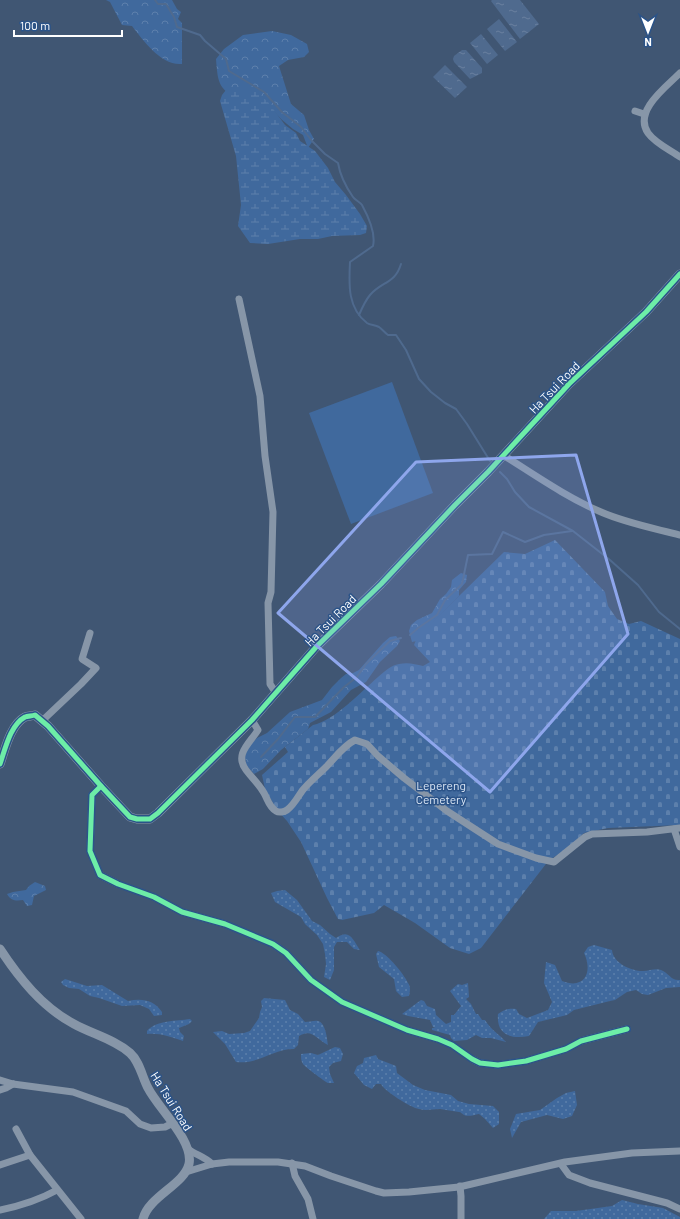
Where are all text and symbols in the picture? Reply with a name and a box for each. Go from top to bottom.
scale bar [14,12,122,38]
north arrow [628,12,668,52]
text: 100 m [20,18,50,32]
text: N [644,36,652,49]
street label: Ha Tsui Road [526,358,582,416]
street label: Ha Tsui Road [301,591,359,649]
park label: Lepereng Cemetery [416,778,467,806]
street label: Ha Tsui Road [148,1069,196,1133]

